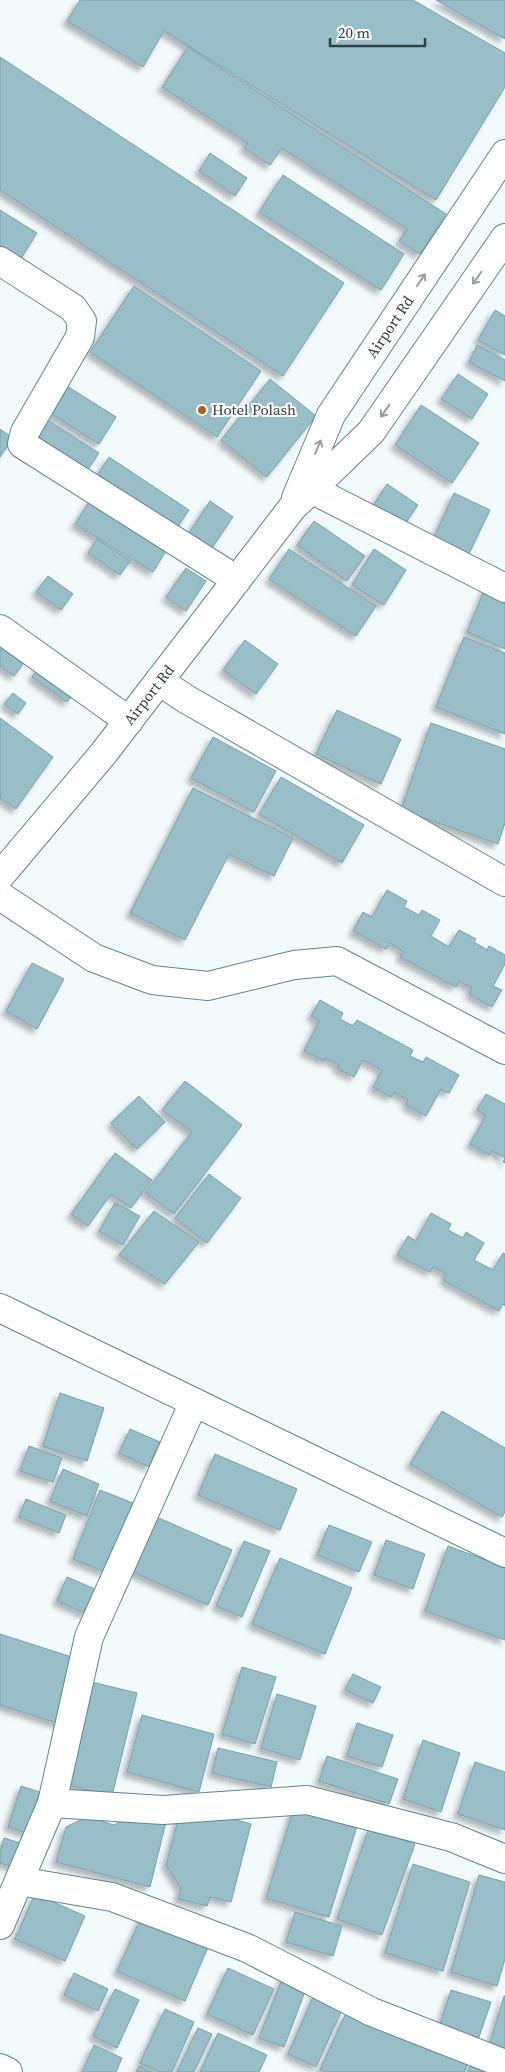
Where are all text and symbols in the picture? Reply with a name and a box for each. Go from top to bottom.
scale bar [330,15,425,47]
text: 20 m [338,22,370,43]
one-way arrow [472,271,482,285]
one-way arrow [416,273,427,287]
street label: Airport Rd [361,291,418,362]
place label: Hotel Polash [212,399,296,420]
marker: Hotel Polash [196,404,208,416]
one-way arrow [380,404,390,418]
one-way arrow [313,440,323,455]
street label: Airport Rd [119,660,179,729]

